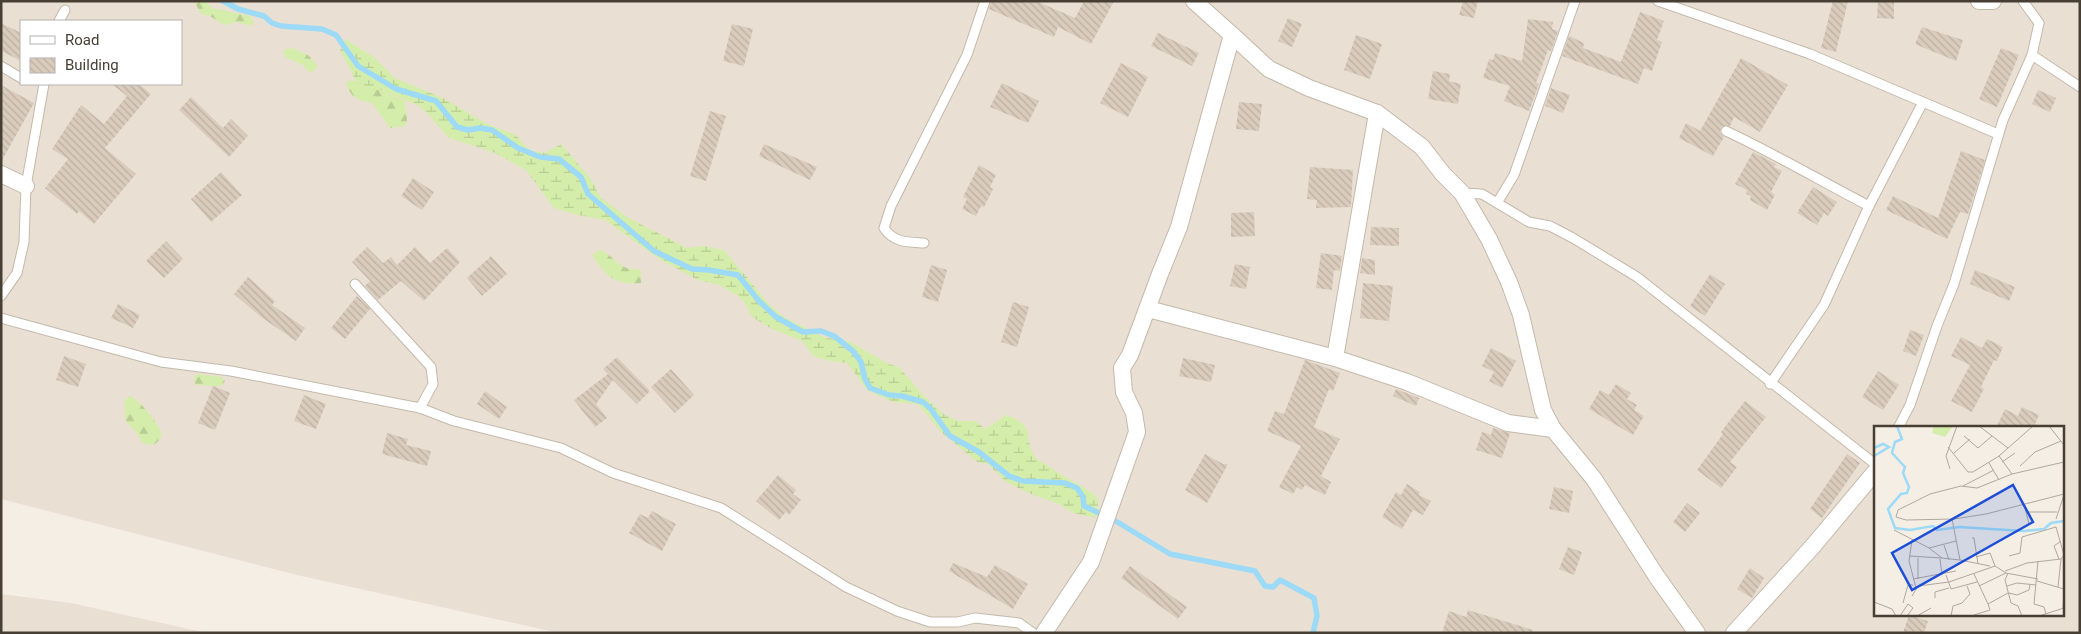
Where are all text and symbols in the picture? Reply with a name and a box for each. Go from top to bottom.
legend [20,20,182,85]
text: Road [65,31,99,49]
text: Building [65,56,119,74]
inset map [1874,426,2064,616]

